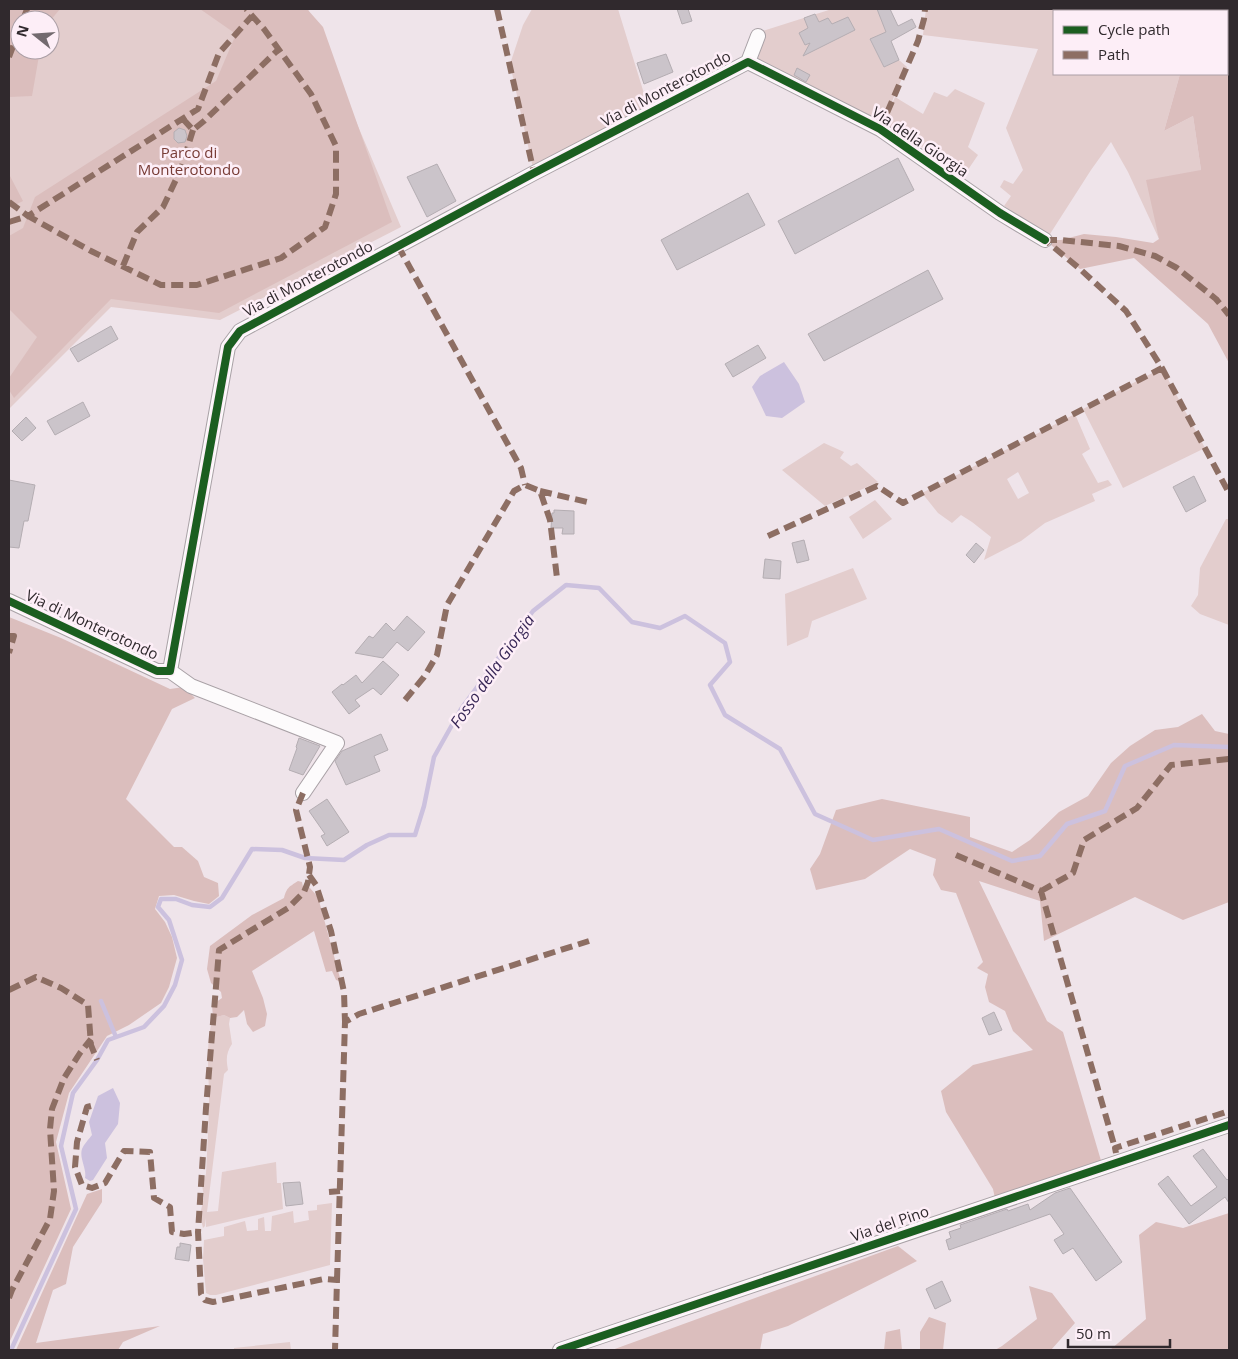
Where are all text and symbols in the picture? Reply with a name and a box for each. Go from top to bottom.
north arrow [10,10,60,60]
legend [1053,10,1228,75]
text: Cycle path [1098,19,1170,39]
text: N [11,23,33,39]
text: Path [1098,44,1130,64]
street label: Via di Monterotondo [597,45,734,131]
street label: Via della Giorgia [868,101,973,181]
park label: Parco di Monterotondo [138,142,240,179]
street label: Via di Monterotondo [239,235,376,321]
street label: Via di Monterotondo [23,585,162,664]
water label: Fosso della Giorgia [445,610,539,732]
street label: Via del Pino [848,1200,931,1246]
scale bar [1068,1316,1170,1348]
text: 50 m [1076,1323,1111,1343]

